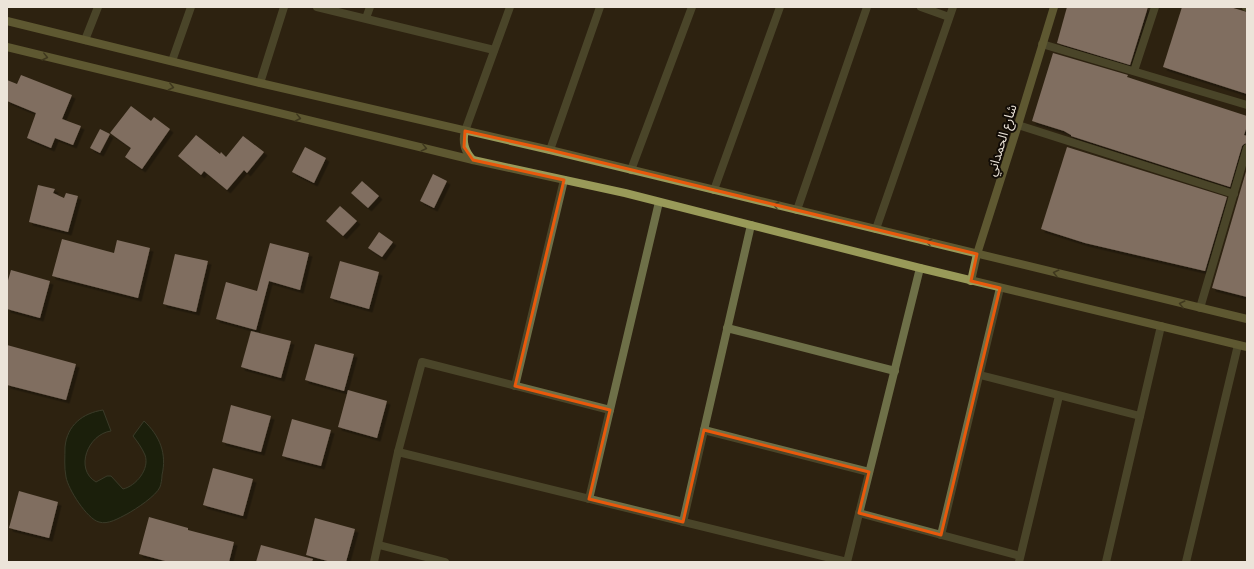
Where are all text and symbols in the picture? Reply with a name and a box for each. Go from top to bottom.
one-way arrow [42,52,48,60]
one-way arrow [167,82,174,91]
street label: شارع الحمداني [983,102,1022,179]
one-way arrow [294,113,301,121]
one-way arrow [420,143,427,152]
one-way arrow [773,201,779,209]
one-way arrow [926,238,933,247]
one-way arrow [1052,269,1059,278]
one-way arrow [1179,300,1186,309]

